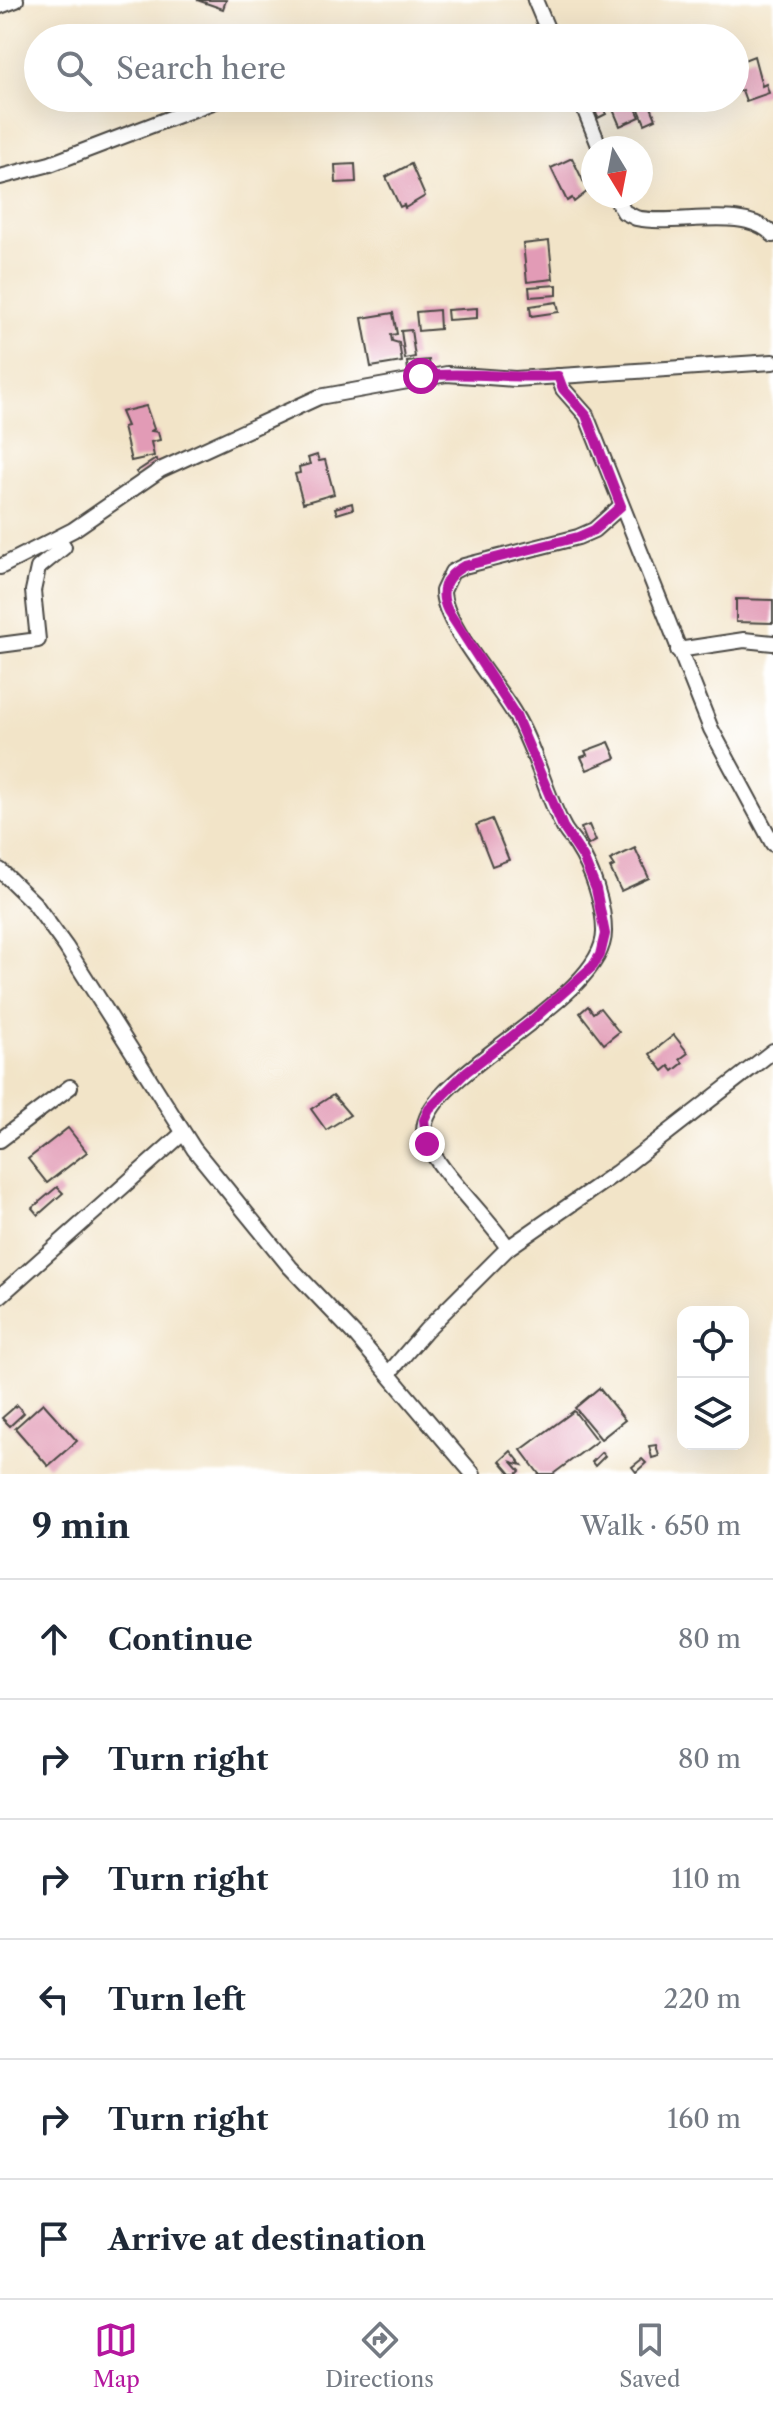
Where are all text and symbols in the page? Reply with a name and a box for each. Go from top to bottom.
search box [24,24,749,112]
icon: search [52,46,96,90]
text: Search here [116,50,286,87]
north arrow [581,136,653,208]
route start [403,358,439,394]
route end [409,1126,445,1162]
map controls [677,1306,749,1450]
button: locate [677,1306,749,1378]
button: layers [677,1378,749,1450]
text: 9 min [32,1505,130,1547]
text: Walk · 650 m [581,1510,741,1542]
icon: ahead [32,1617,76,1661]
text: Continue [108,1621,253,1658]
text: 80 m [678,1623,741,1655]
icon: right [32,1737,76,1781]
text: Turn right [108,1741,268,1778]
text: 80 m [678,1743,741,1775]
icon: right [32,1857,76,1901]
text: Turn right [108,1861,268,1898]
text: 110 m [672,1863,741,1895]
icon: left [32,1977,76,2021]
text: Turn left [108,1981,245,2018]
text: 220 m [663,1983,741,2015]
icon: right [32,2097,76,2141]
text: Turn right [108,2101,268,2138]
text: 160 m [667,2103,741,2135]
icon: arrive [32,2217,76,2261]
text: Arrive at destination [108,2221,426,2258]
tab: Map [93,2318,140,2393]
tab: Directions [325,2318,434,2393]
tab: Saved [619,2318,680,2393]

